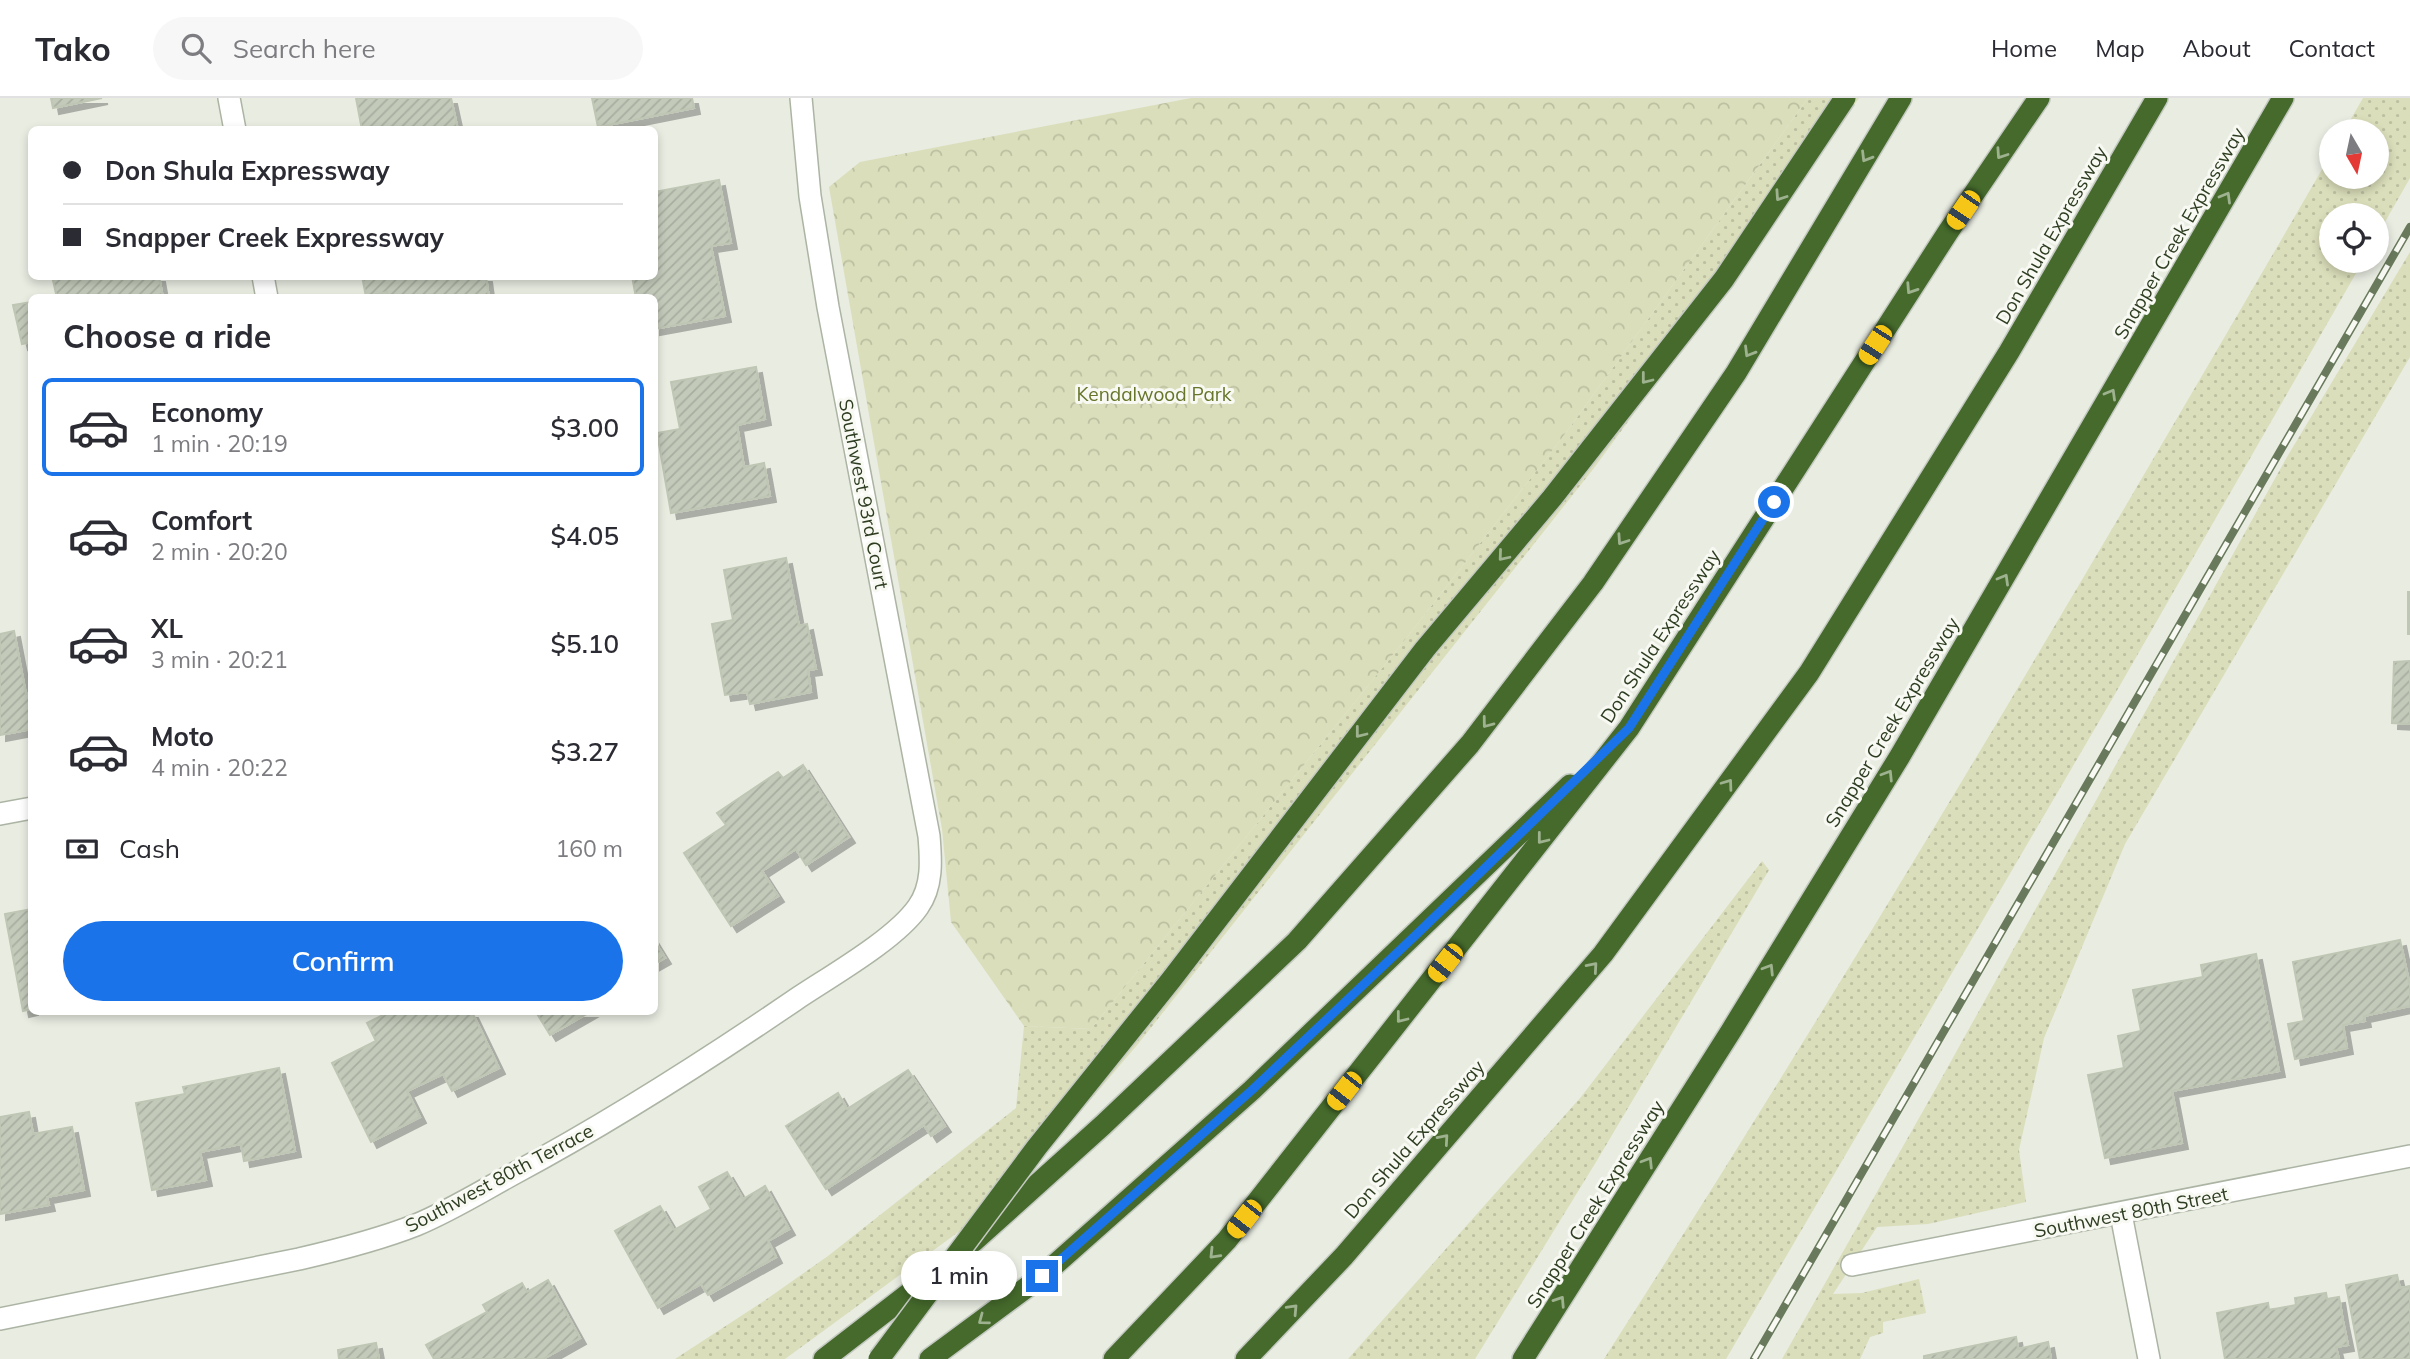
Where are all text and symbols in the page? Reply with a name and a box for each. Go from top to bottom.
search box [153,17,643,80]
text: Tako [35,28,111,69]
icon: search [177,29,215,67]
text: Search here [233,32,376,65]
text: Home [1991,33,2057,63]
text: Map [2095,33,2145,63]
text: About [2183,33,2251,63]
text: Contact [2289,33,2375,63]
north arrow [2319,119,2389,189]
map controls [2319,119,2389,273]
street label: Snapper Creek Expressway [2108,123,2250,343]
street label: Don Shula Expressway [1990,141,2112,329]
one-way arrow [1997,146,2009,159]
one-way arrow [1861,149,1874,162]
text: Don Shula Expressway [105,154,390,187]
car [1943,187,1984,233]
one-way arrow [1775,188,1788,201]
one-way arrow [2217,192,2230,205]
button: locate [2319,203,2389,273]
text: Snapper Creek Expressway [105,221,444,254]
one-way arrow [1906,282,1919,295]
text: Choose a ride [63,316,271,356]
car [1855,322,1896,368]
one-way arrow [1744,344,1757,357]
one-way arrow [1641,371,1654,384]
park label: Kendalwood Park [1076,382,1232,406]
one-way arrow [2103,389,2116,402]
icon: car [67,396,130,459]
text: Economy [151,396,263,429]
street label: Southwest 93rd Court [834,397,894,591]
text: $3.00 [550,411,619,444]
text: 1 min · 20:19 [151,429,288,458]
route start [1758,486,1790,518]
icon: car [67,504,130,567]
text: Comfort [151,504,252,537]
text: $4.05 [550,519,619,552]
one-way arrow [1618,532,1630,545]
text: 2 min · 20:20 [151,537,288,566]
street label: Don Shula Expressway [1595,545,1725,727]
one-way arrow [1499,548,1511,561]
one-way arrow [1995,574,2008,587]
icon: car [67,612,130,675]
text: XL [151,612,183,645]
street label: Snapper Creek Expressway [1820,613,1964,831]
text: $5.10 [550,627,619,660]
text: 3 min · 20:21 [151,645,288,674]
one-way arrow [1482,715,1495,728]
icon: car [67,720,130,783]
text: Moto [151,720,214,753]
one-way arrow [1355,725,1368,737]
text: $3.27 [550,735,619,768]
text: 4 min · 20:22 [151,753,288,782]
one-way arrow [1880,770,1893,783]
one-way arrow [1720,779,1732,792]
icon: cash [63,830,101,868]
text: Cash [119,832,180,865]
one-way arrow [1537,832,1550,844]
text: 160 m [555,834,623,863]
button: Confirm [63,921,623,1001]
car [1424,940,1467,986]
one-way arrow [1585,962,1597,975]
one-way arrow [1761,963,1774,976]
one-way arrow [1397,1011,1410,1023]
street label: Don Shula Expressway [1339,1055,1489,1223]
car [1323,1068,1366,1114]
street label: Snapper Creek Expressway [1521,1096,1669,1312]
street label: Southwest 80th Terrace [401,1118,597,1238]
one-way arrow [1436,1135,1448,1148]
one-way arrow [1640,1156,1653,1169]
street label: Southwest 80th Street [2032,1181,2230,1243]
car [1223,1196,1266,1242]
one-way arrow [1210,1246,1223,1259]
callout: 1 min [902,1252,1018,1300]
route end [1026,1260,1058,1292]
text: 1 min [929,1261,989,1290]
one-way arrow [1551,1296,1564,1309]
one-way arrow [1285,1305,1298,1318]
one-way arrow [978,1311,991,1324]

